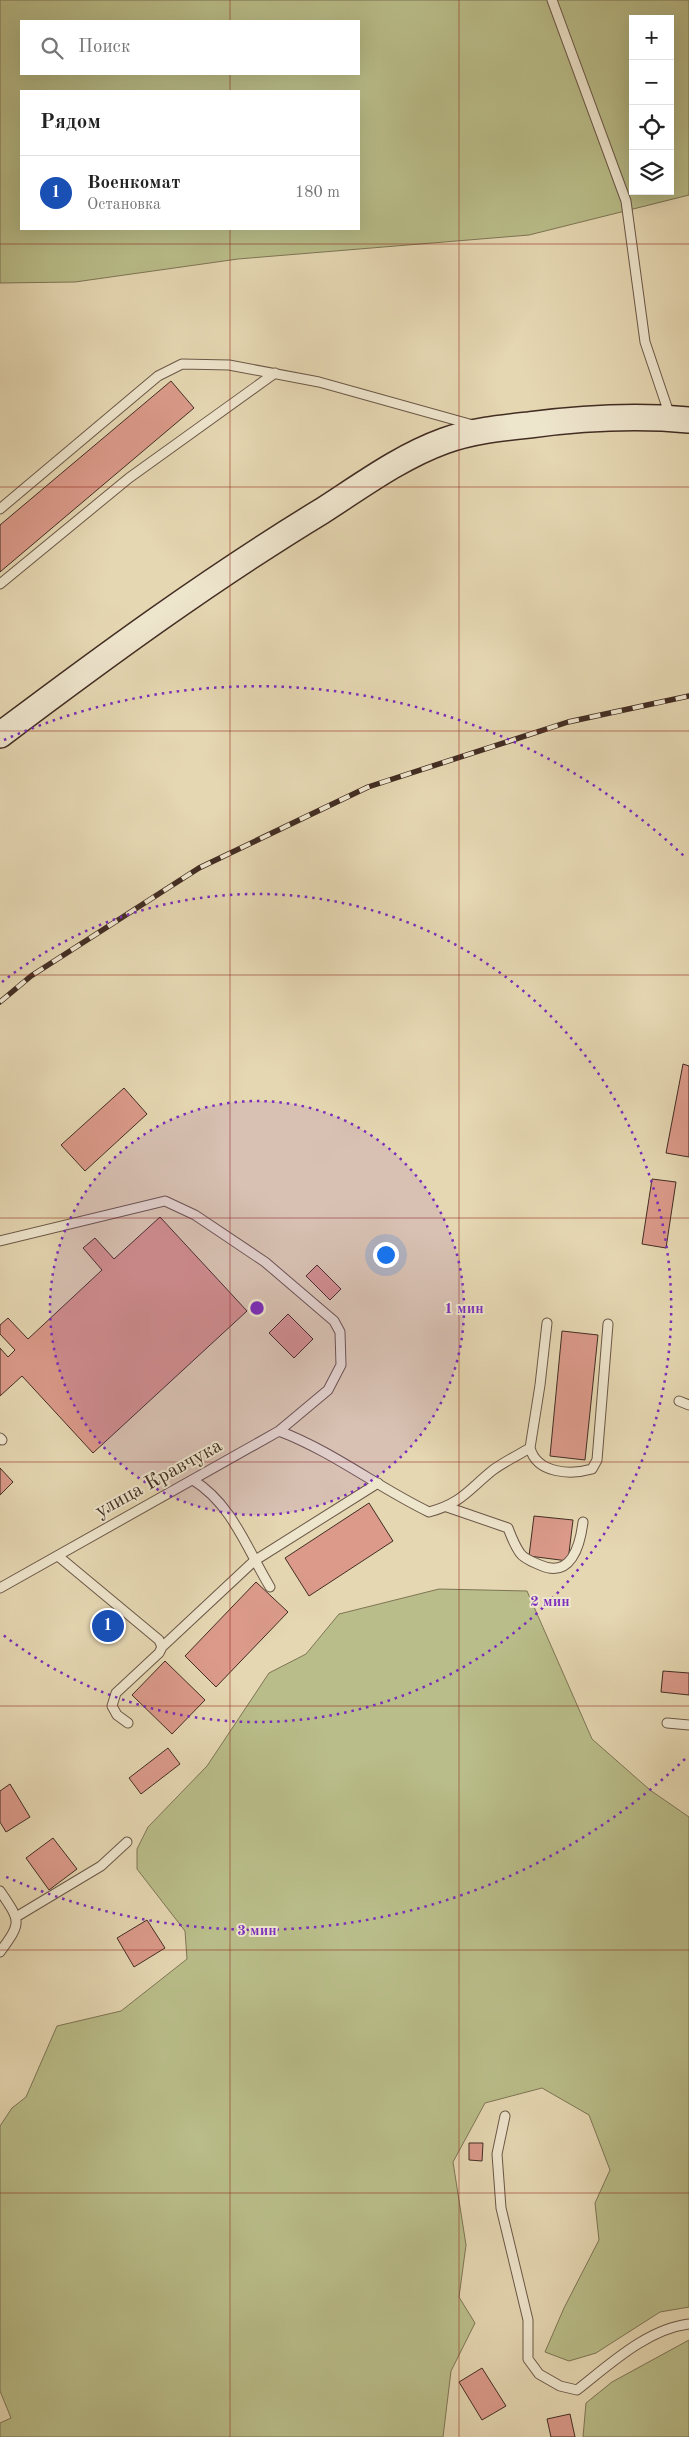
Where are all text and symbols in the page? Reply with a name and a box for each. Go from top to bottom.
map controls [629,15,674,195]
button: + [629,15,674,60]
search box [20,20,360,75]
icon: search [38,34,66,62]
text: Поиск [78,38,130,57]
button: − [629,60,674,105]
button: locate [629,105,674,150]
text: Рядом [40,112,101,133]
button: layers [629,150,674,195]
text: Военкомат [87,174,180,193]
text: 1 [51,185,61,201]
text: 180 m [295,185,340,201]
text: Остановка [87,197,161,213]
your location [373,1242,399,1268]
centre of rings [248,1299,266,1317]
text: 1 мин [444,1302,484,1317]
street label: улица Кравчука [92,1436,226,1522]
text: 2 мин [530,1595,570,1610]
pin: 1 [92,1607,124,1645]
text: 3 мин [237,1924,277,1939]

